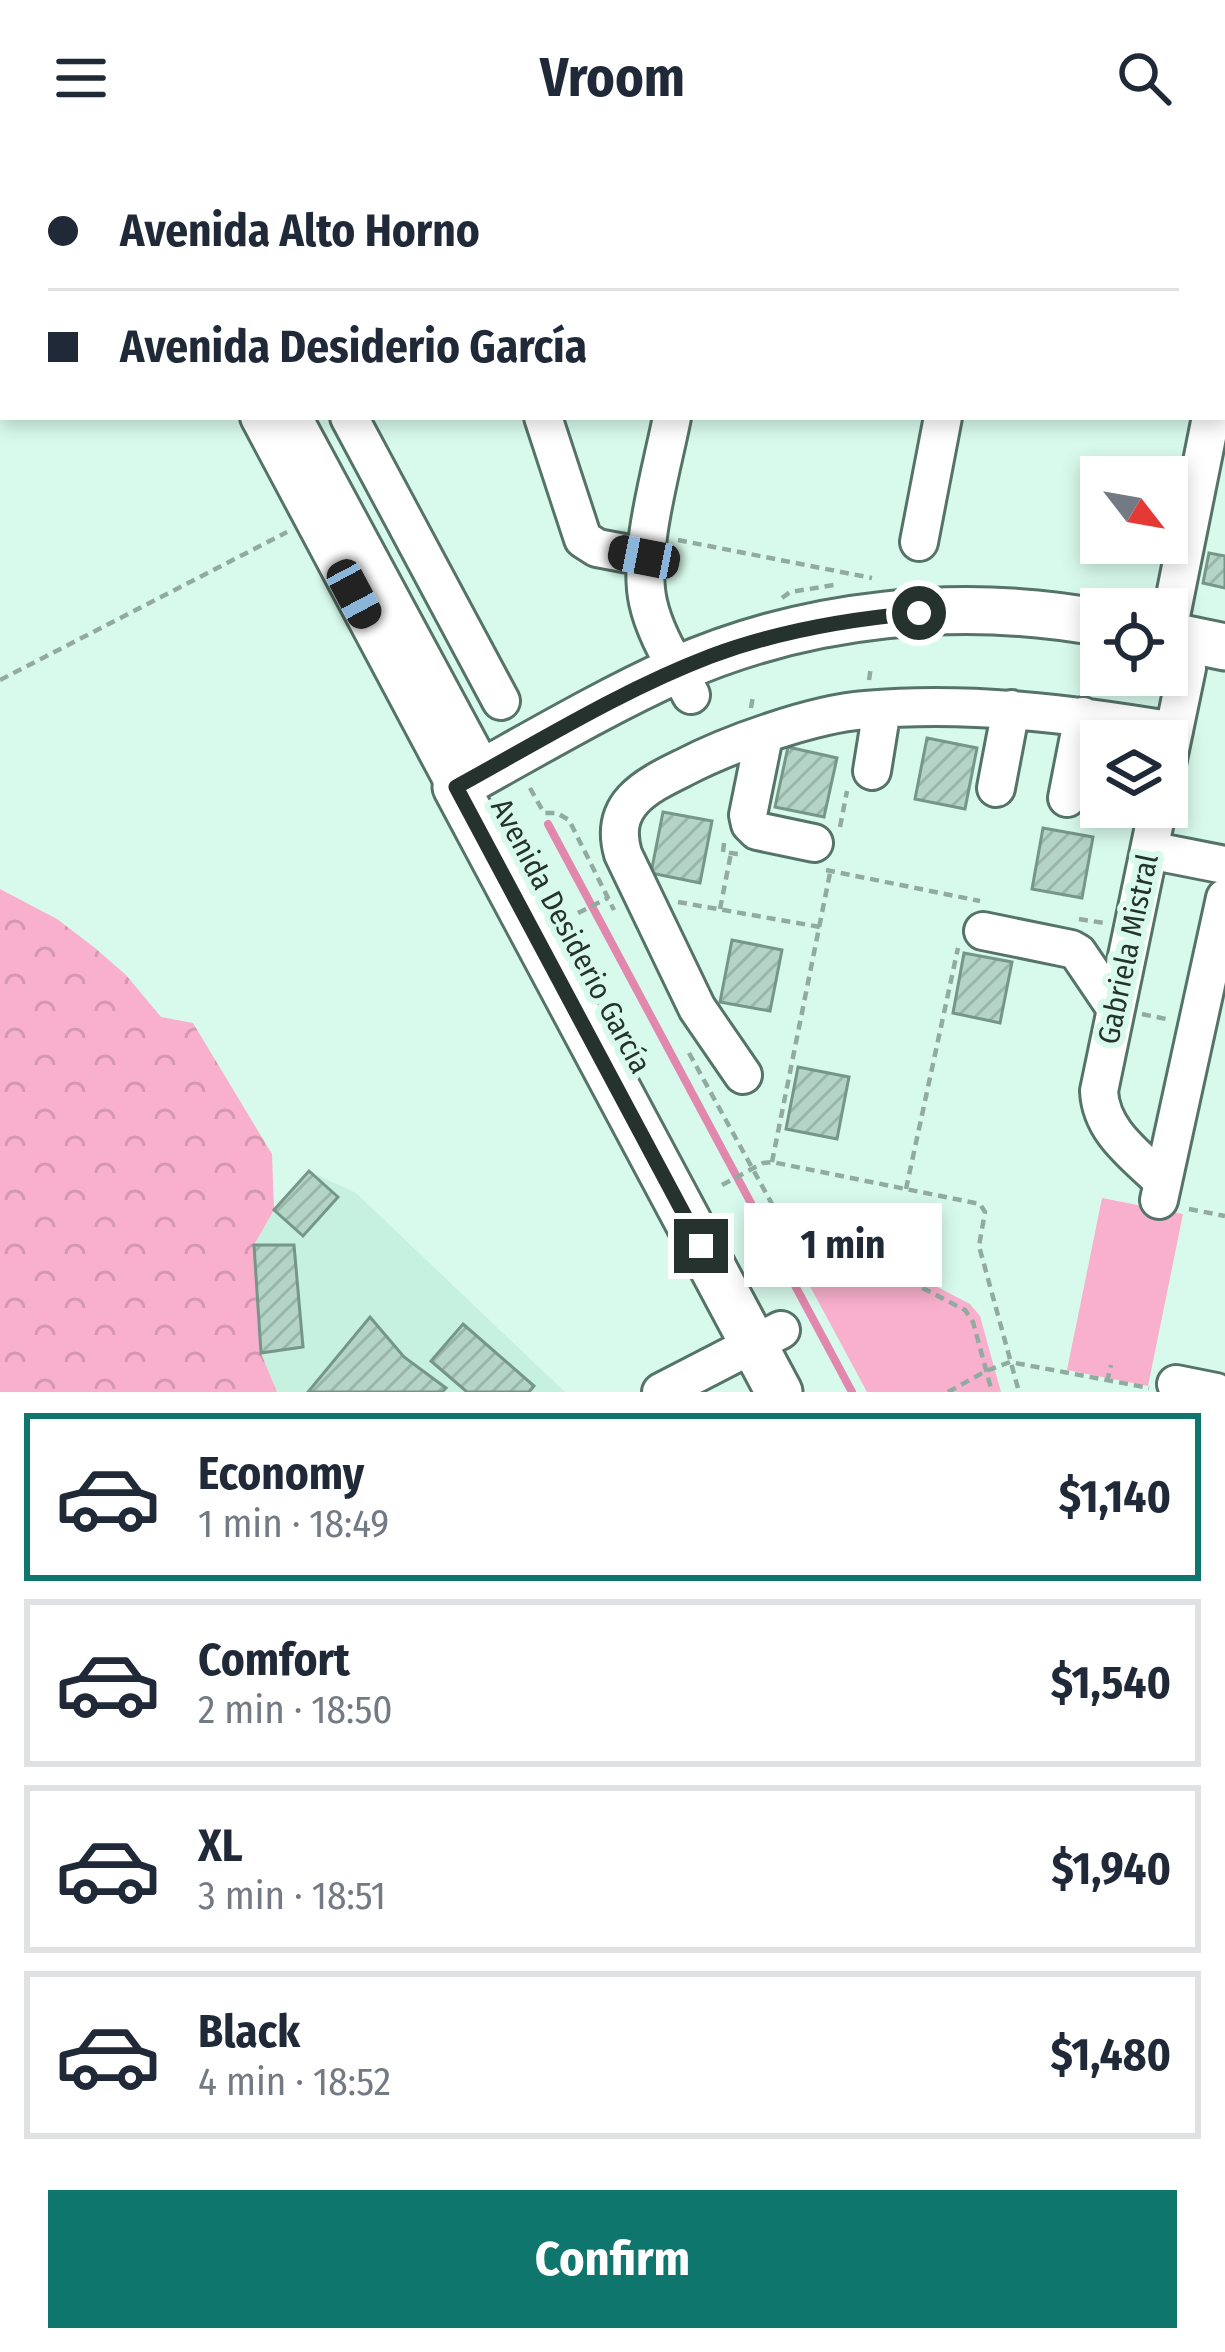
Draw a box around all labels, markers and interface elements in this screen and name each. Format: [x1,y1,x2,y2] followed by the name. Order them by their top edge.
[48,45,114,111] icon: menu
[1111,45,1177,111] icon: search
[540,46,685,110] text: Vroom
[120,204,480,258] text: Avenida Alto Horno
[120,320,587,374] text: Avenida Desiderio García
[1080,456,1188,564] north arrow
[1080,456,1188,828] map controls
[605,532,683,582] car
[321,554,387,634] car
[892,586,946,640] route start
[1080,588,1188,696] button: locate
[1080,720,1188,828] button: layers
[483,792,659,1080] street label: Avenida Desiderio García
[1090,851,1166,1047] street label: Gabriela Mistral
[743,1204,941,1288] callout: 1 min
[674,1219,728,1273] route end
[801,1222,885,1268] text: 1 min
[54,1443,162,1551] icon: car
[198,1447,364,1501] text: Economy
[1059,1470,1171,1524] text: $1,140
[198,1501,389,1547] text: 1 min · 18:49
[54,1629,162,1737] icon: car
[198,1633,350,1687] text: Comfort
[1051,1656,1171,1710] text: $1,540
[198,1687,393,1733] text: 2 min · 18:50
[54,1815,162,1923] icon: car
[198,1819,243,1873] text: XL
[1051,1842,1171,1896] text: $1,940
[198,1873,386,1919] text: 3 min · 18:51
[54,2001,162,2109] icon: car
[198,2005,300,2059] text: Black
[1051,2028,1171,2082] text: $1,480
[198,2059,391,2105] text: 4 min · 18:52
[48,2190,1177,2328] button: Confirm

